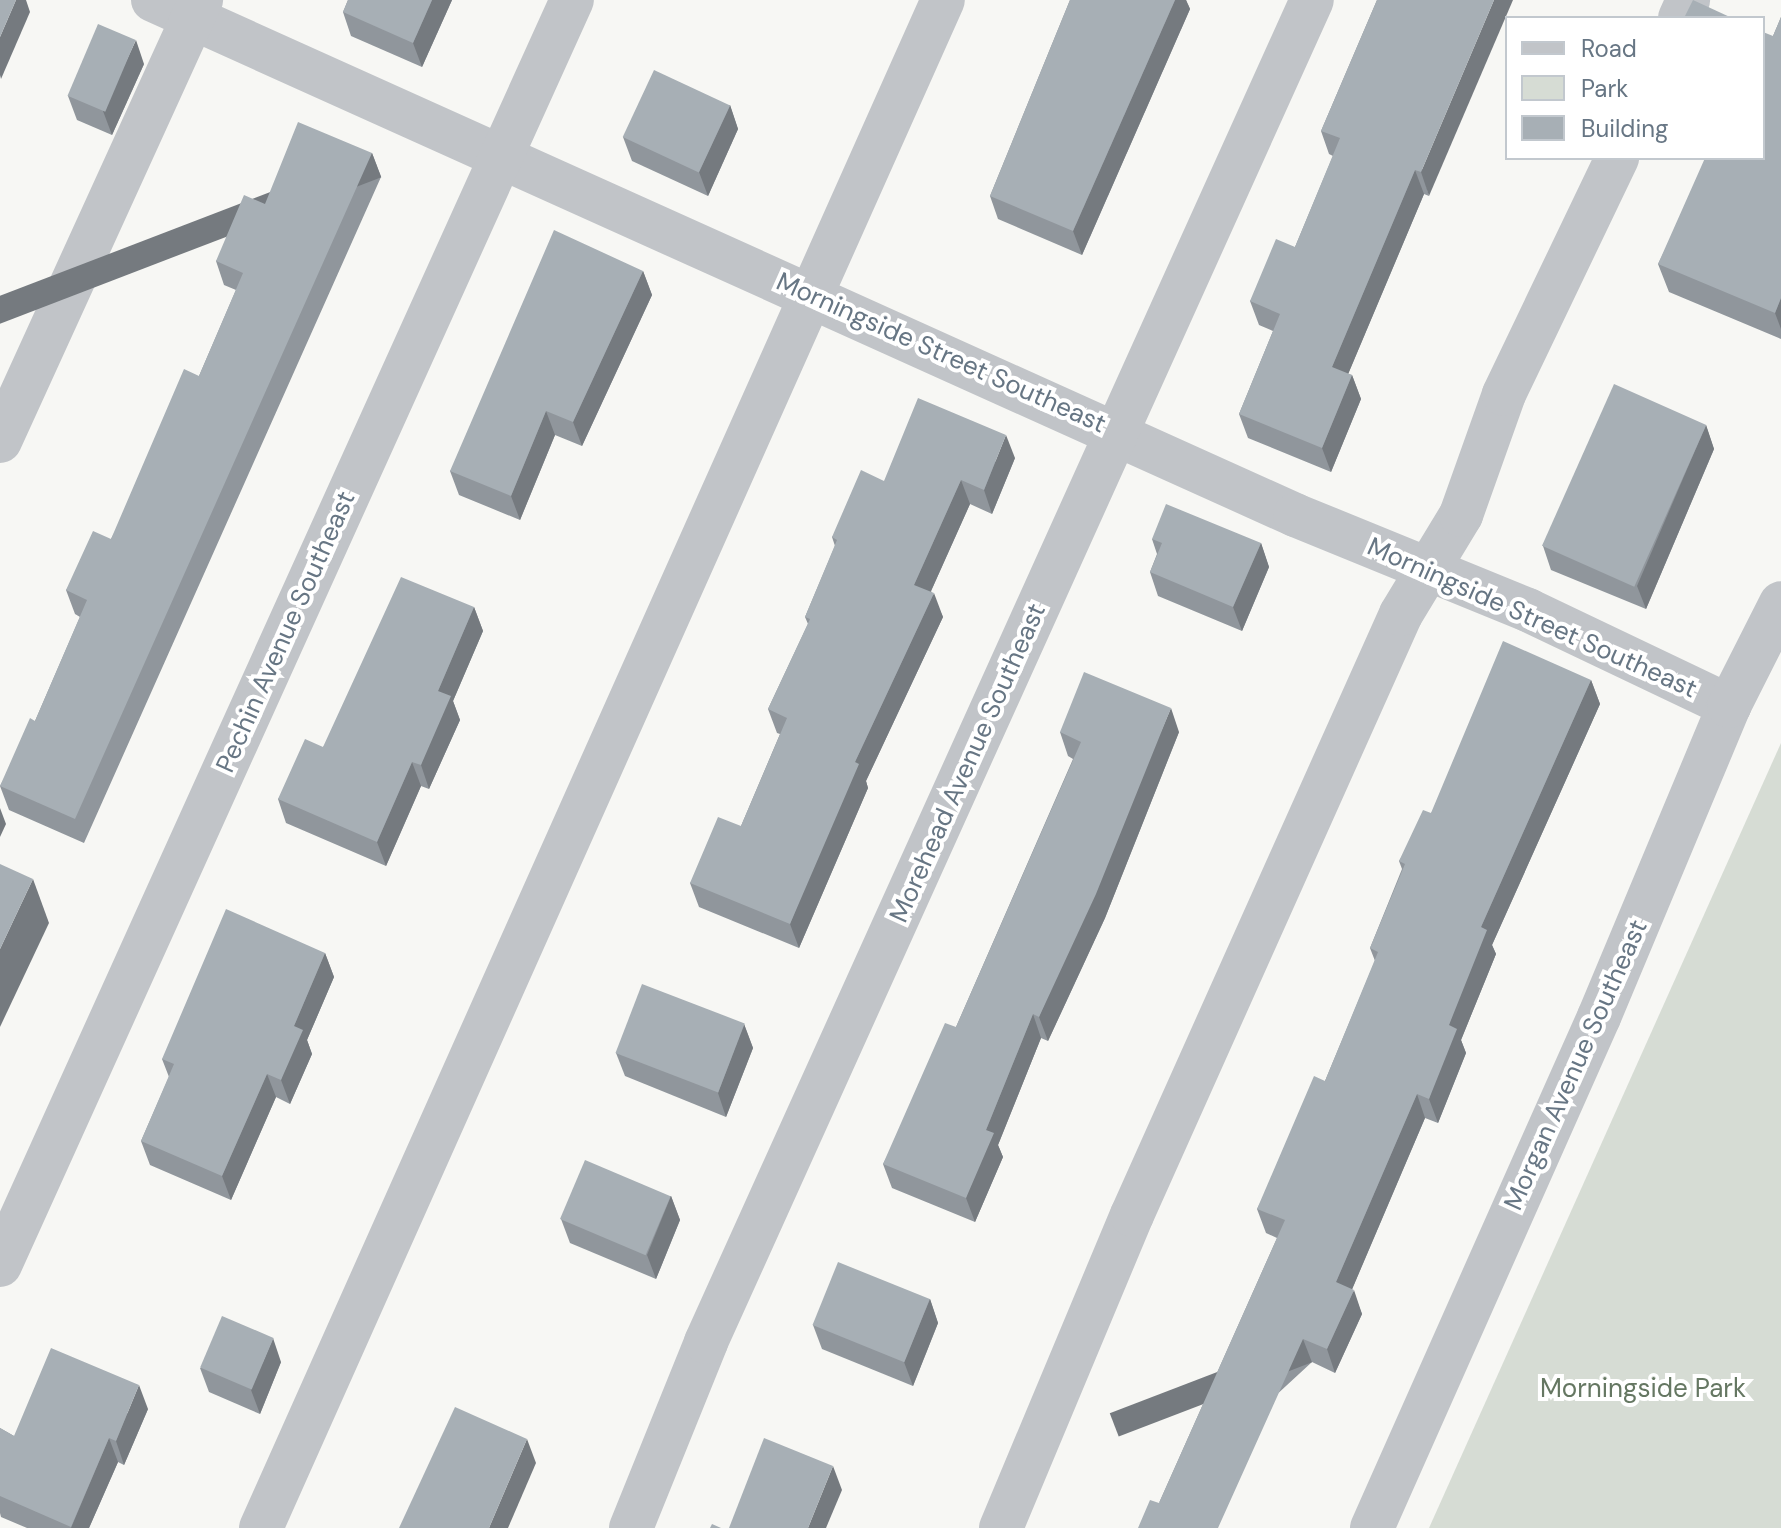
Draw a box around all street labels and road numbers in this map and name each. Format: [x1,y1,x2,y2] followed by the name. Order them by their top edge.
[771,266,1111,440] street label: Morningside Street Southeast
[210,487,362,777] street label: Pechin Avenue Southeast
[1362,531,1702,705] street label: Morningside Street Southeast
[883,599,1053,927] street label: Morehead Avenue Southeast
[1498,915,1654,1215] street label: Morgan Avenue Southeast

